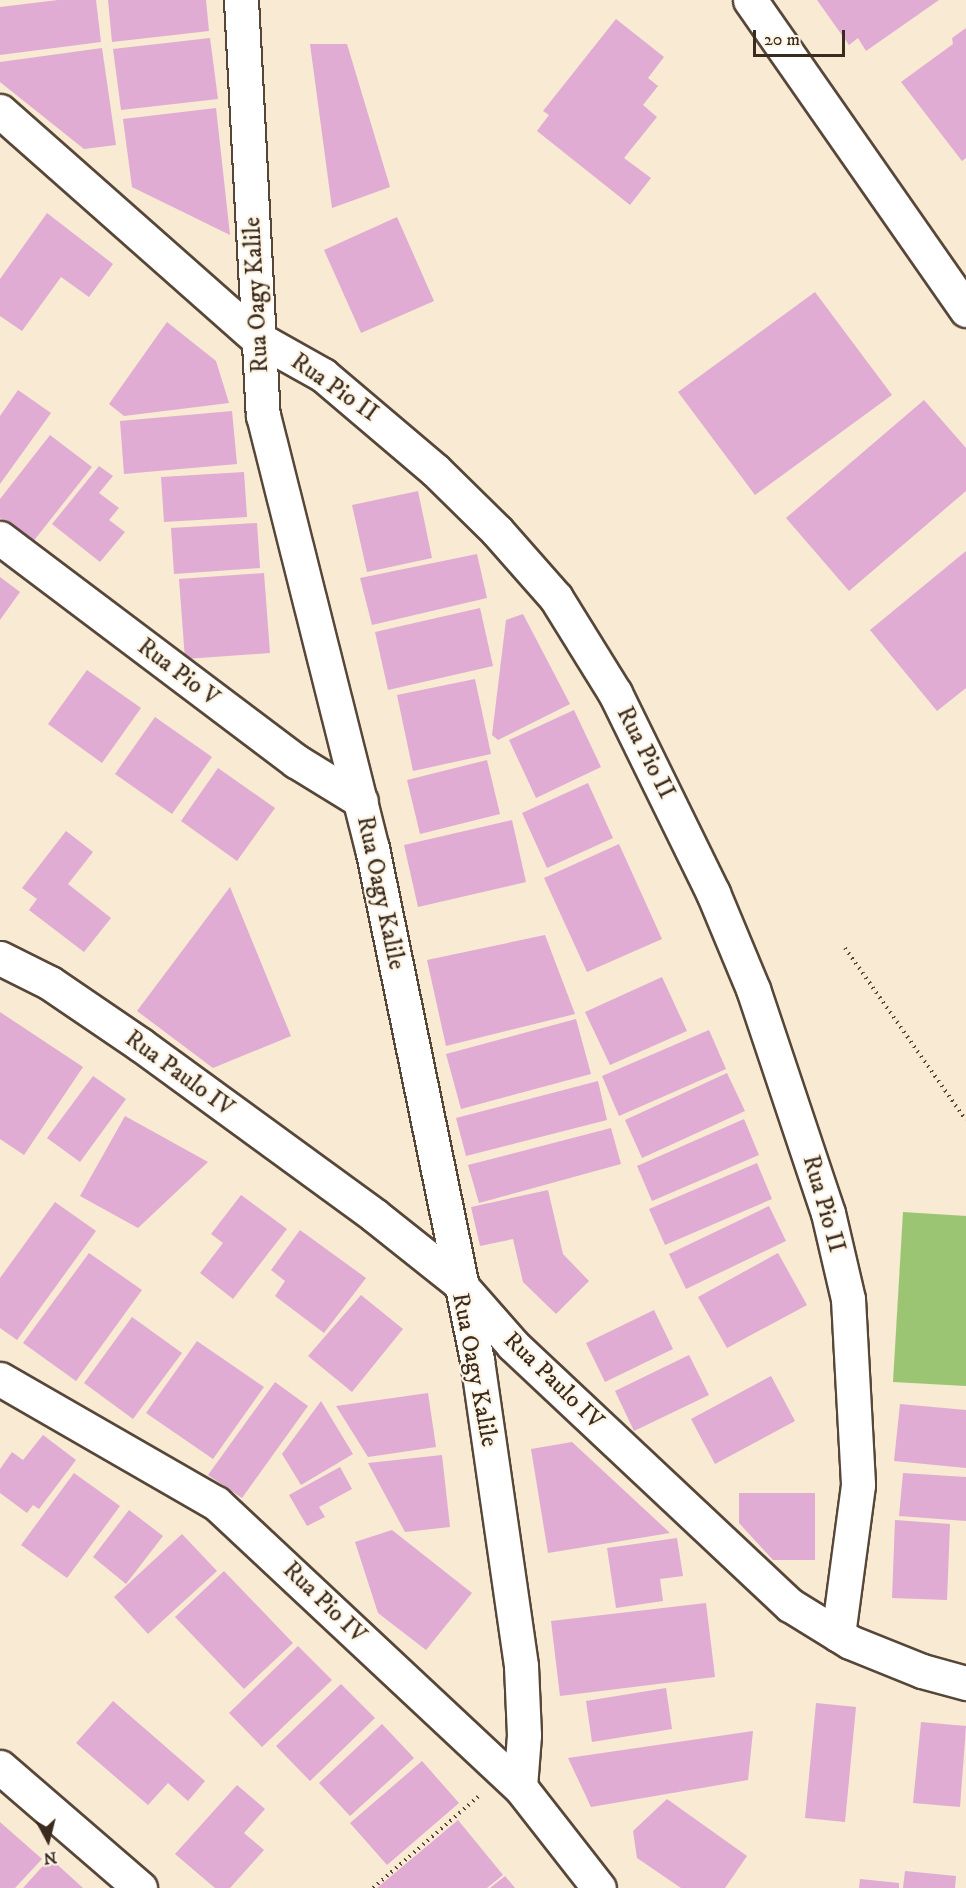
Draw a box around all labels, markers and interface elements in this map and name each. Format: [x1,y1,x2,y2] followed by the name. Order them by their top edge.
[756,18,848,56] scale bar
[764,29,800,51] text: 20 m
[239,216,275,374] street label: Rua Oagy Kalile
[285,348,383,428] street label: Rua Pio II
[131,633,225,713] street label: Rua Pio V
[610,702,680,804] street label: Rua Pio II
[350,814,410,972] street label: Rua Oagy Kalile
[119,1025,239,1123] street label: Rua Paulo IV
[795,1152,851,1256] street label: Rua Pio II
[445,1291,503,1449] street label: Rua Oagy Kalile
[497,1326,609,1436] street label: Rua Paulo IV
[276,1556,372,1650] street label: Rua Pio IV
[18,1810,78,1870] north arrow
[42,1847,58,1869] text: N

